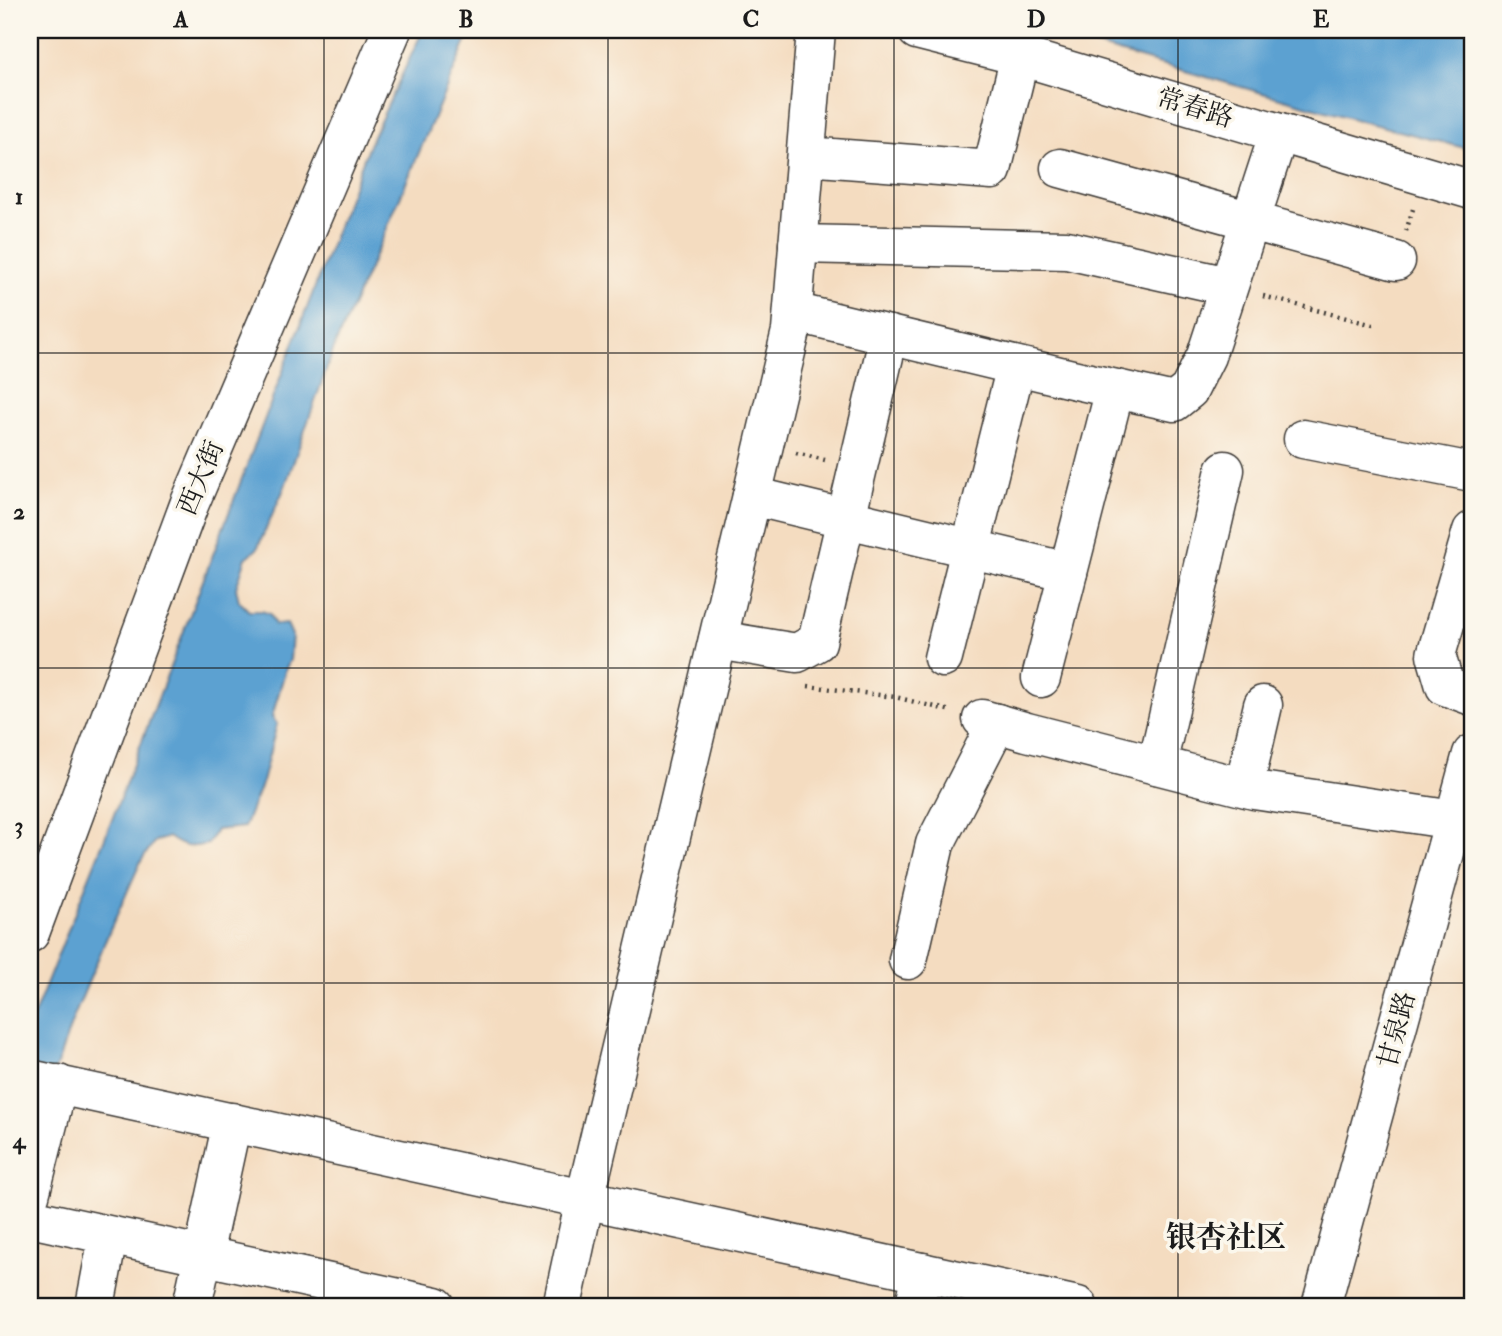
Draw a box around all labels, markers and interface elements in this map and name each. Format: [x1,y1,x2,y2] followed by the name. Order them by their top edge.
[173,5,189,34] text: A
[458,5,474,34] text: B
[743,5,759,34] text: C
[1027,5,1045,34] text: D
[1313,5,1330,34] text: E
[1153,81,1237,135] street label: 常春路
[15,182,23,211] text: 1
[171,436,231,520] street label: 西大街
[13,497,25,526] text: 2
[15,811,23,840] text: 3
[1371,988,1423,1072] street label: 甘泉路
[12,1126,27,1155] text: 4
[1166,1219,1286,1256] district label: 银杏社区

